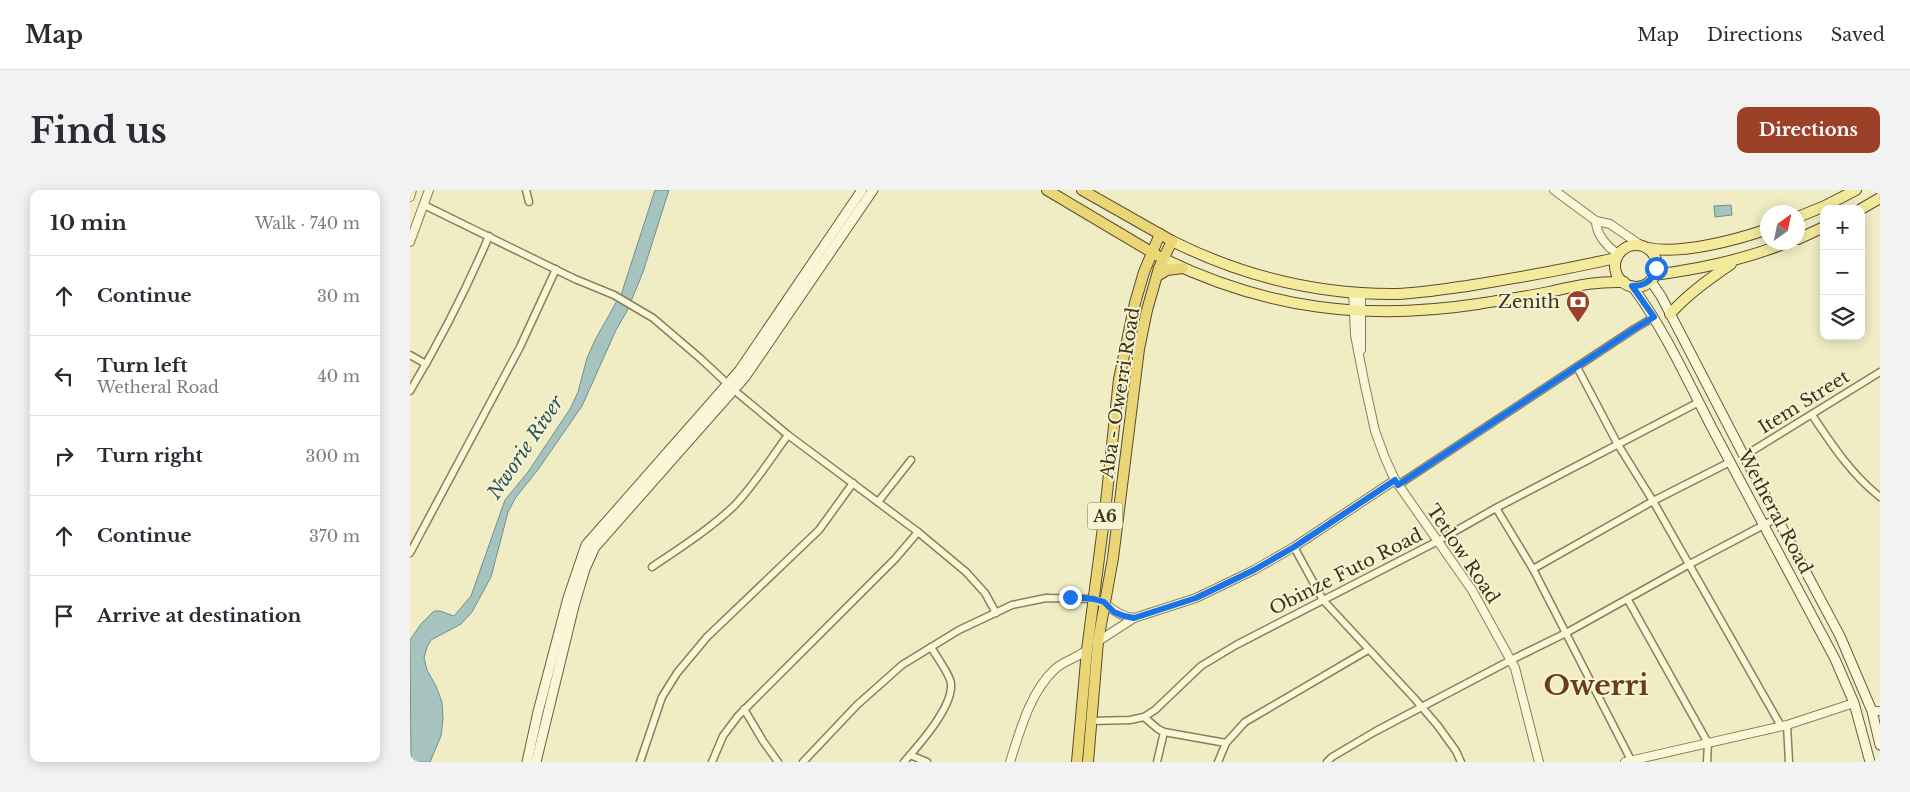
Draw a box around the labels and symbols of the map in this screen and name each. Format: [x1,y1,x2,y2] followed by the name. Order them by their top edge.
[1760,205,1805,250] north arrow
[1645,257,1668,280] route start
[1565,289,1591,323] bank icon: Zenith
[1498,291,1560,313] place label: Zenith
[1095,306,1144,481] street label: Aba - Owerri Road
[1755,365,1854,439] street label: Item Street
[482,390,569,504] water label: Nworie River
[1733,445,1817,578] street label: Wetheral Road
[1422,500,1504,608] street label: Tetlow Road
[1088,502,1122,530] road number: A6
[1266,524,1426,620] street label: Obinze Futo Road
[1059,586,1082,609] route end
[1543,668,1649,703] district label: Owerri

